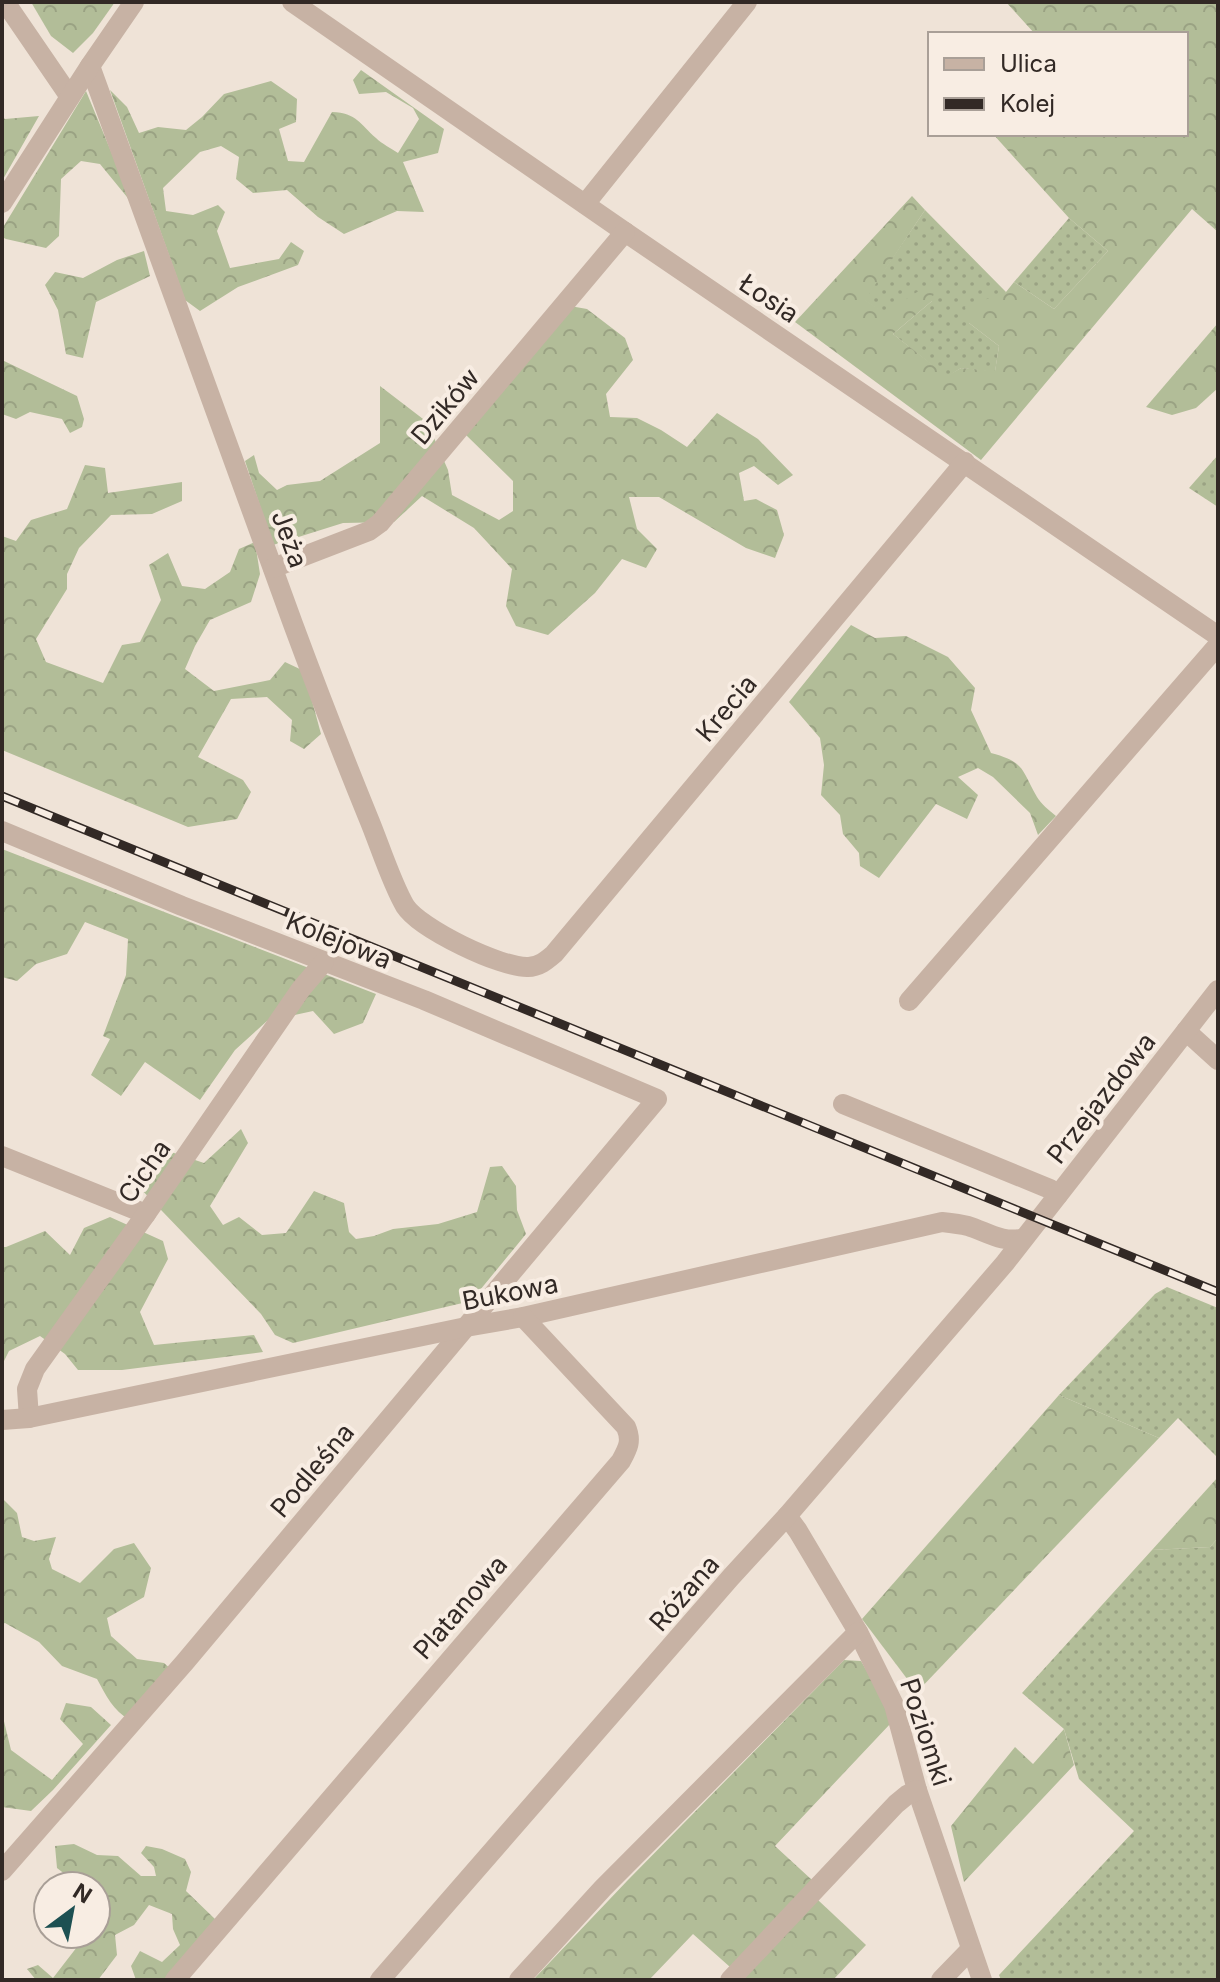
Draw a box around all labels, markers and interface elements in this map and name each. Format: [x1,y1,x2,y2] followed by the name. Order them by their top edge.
[928,32,1188,136] legend
[1000,49,1057,78] text: Ulica
[1000,89,1055,118] text: Kolej
[733,267,805,329] street label: Łosia
[404,362,486,450] street label: Dzików
[265,506,315,572] street label: Jeża
[689,668,763,748] street label: Krecia
[282,905,396,975] street label: Kolejowa
[1040,1026,1162,1170] street label: Przejazdowa
[111,1133,177,1209] street label: Cicha
[459,1268,561,1316] street label: Bukowa
[264,1417,360,1523] street label: Podleśna
[407,1549,513,1665] street label: Platanowa
[643,1549,725,1637] street label: Różana
[894,1674,958,1790] street label: Poziomki
[32,1870,112,1950] north arrow
[69,1878,97,1909] text: N

